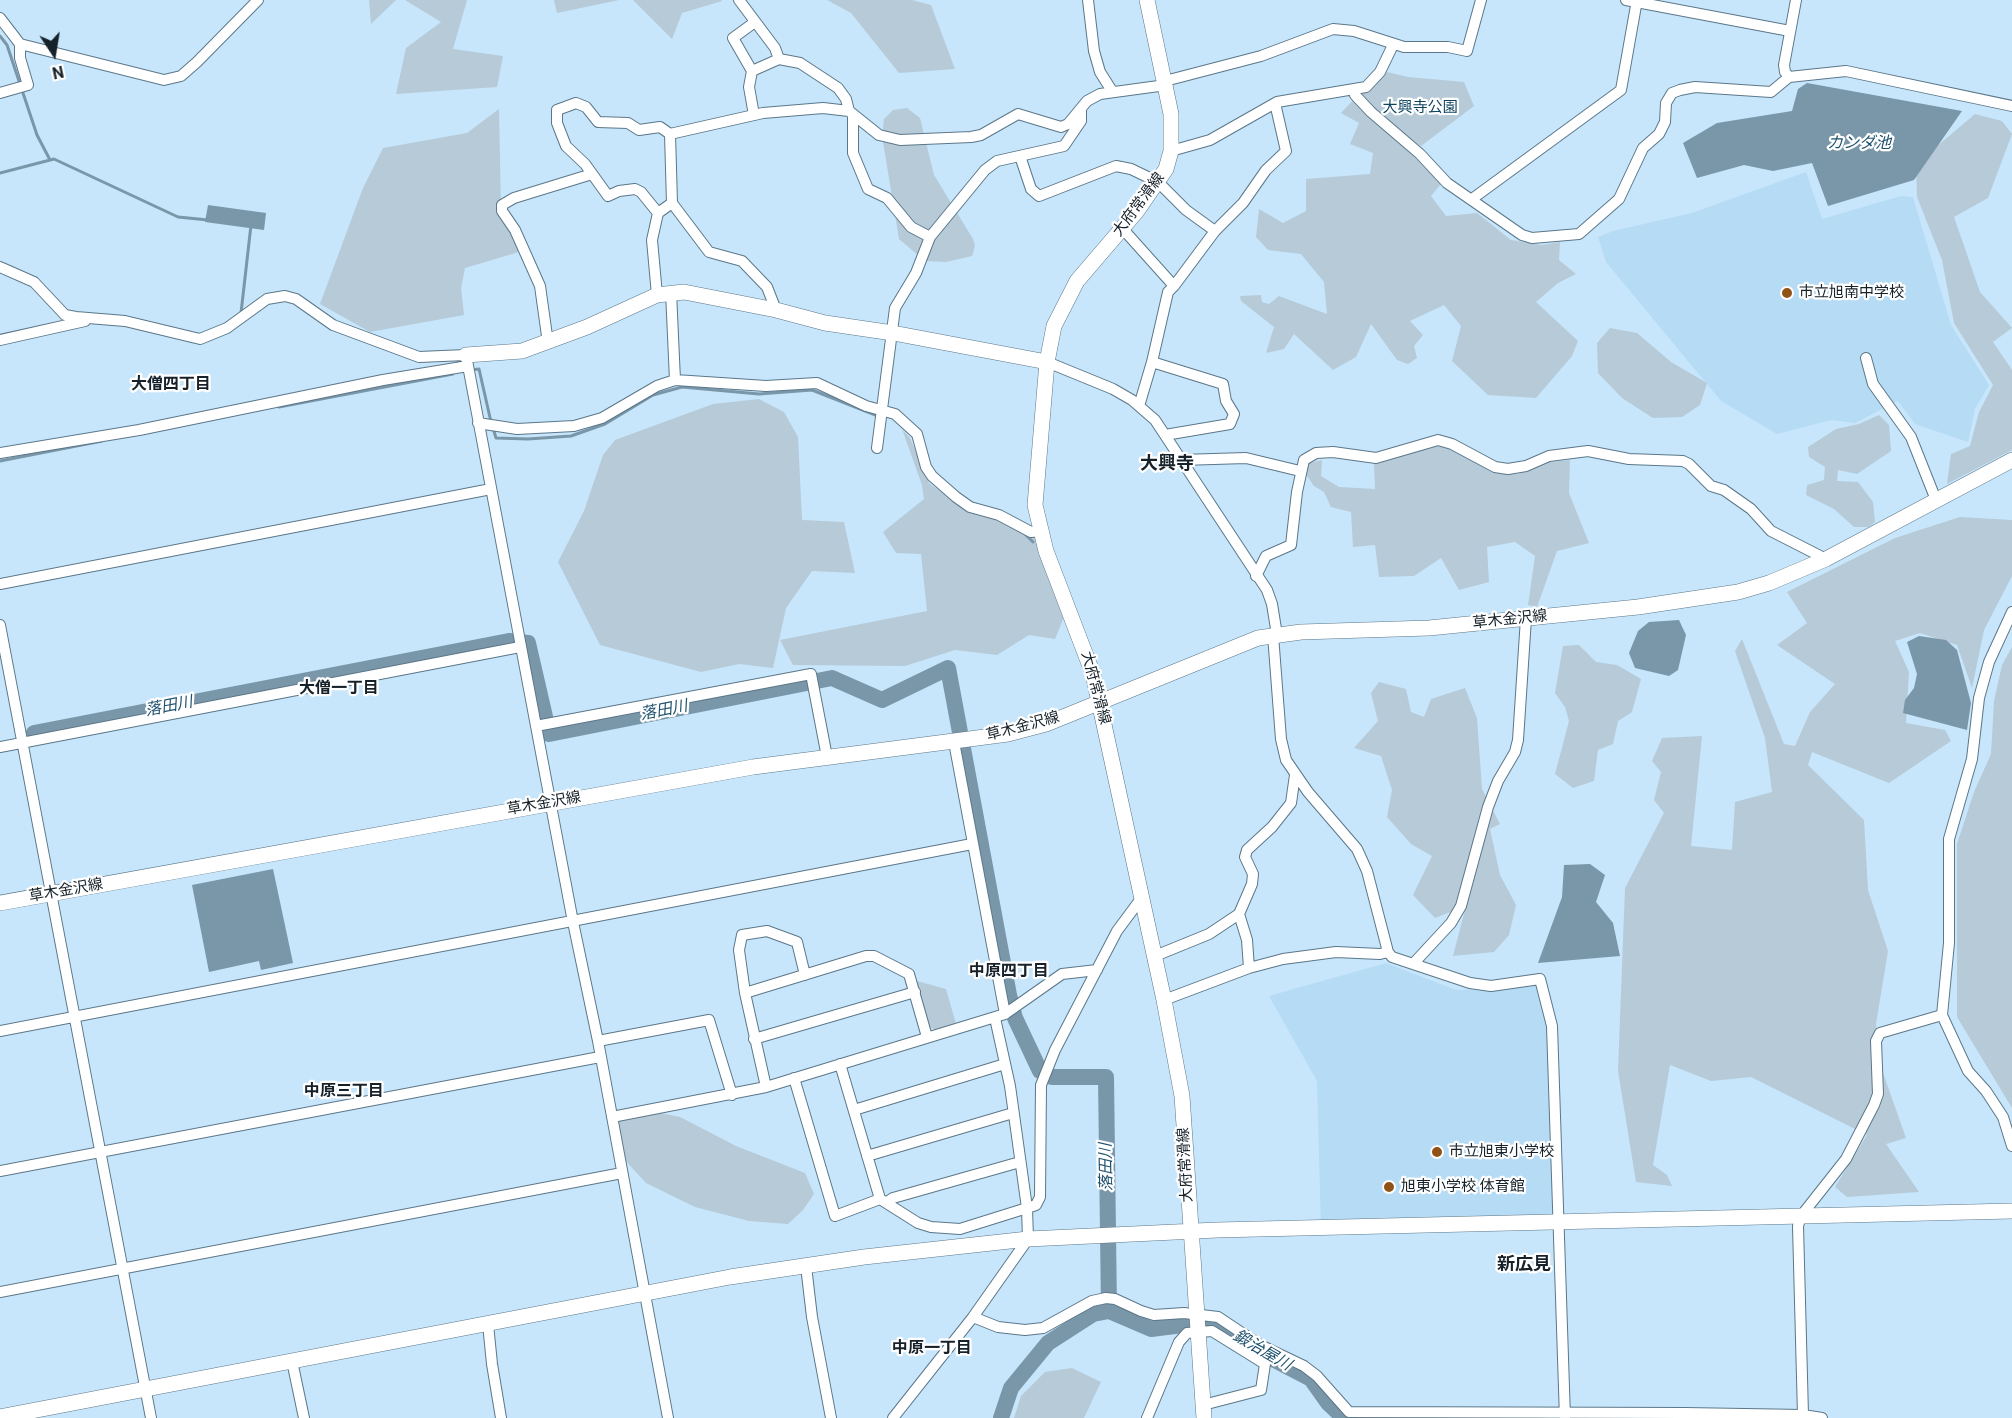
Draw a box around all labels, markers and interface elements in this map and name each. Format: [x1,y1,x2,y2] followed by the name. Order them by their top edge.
[24,24,84,84] north arrow
[50,62,65,83] text: N
[1383,99,1457,117] park label: 大興寺公園
[1827,134,1891,154] water label: カンダ池
[1109,170,1169,240] street label: 大府常滑線
[1799,284,1904,302] place label: 市立旭南中学校
[1780,286,1794,300] marker: 市立旭南中学校
[131,375,211,395] district label: 大僧四丁目
[1140,453,1194,475] district label: 大興寺
[1472,607,1548,633] street label: 草木金沢線
[1077,649,1113,727] street label: 大府常滑線
[299,679,379,699] district label: 大僧一丁目
[144,693,194,721] water label: 落田川
[639,697,689,725] water label: 落田川
[984,709,1062,745] street label: 草木金沢線
[506,789,582,819] street label: 草木金沢線
[28,876,104,906] street label: 草木金沢線
[969,962,1049,982] district label: 中原四丁目
[304,1082,384,1102] district label: 中原三丁目
[1175,1127,1197,1203] street label: 大府常滑線
[1097,1143,1117,1191] water label: 落田川
[1449,1143,1554,1161] place label: 市立旭東小学校
[1430,1145,1444,1159] marker: 市立旭東小学校
[1401,1178,1525,1196] place label: 旭東小学校 体育館
[1382,1180,1396,1194] marker: 旭東小学校 体育館
[1497,1254,1551,1276] district label: 新広見
[1229,1327,1295,1375] water label: 鍛治屋川
[892,1339,972,1359] district label: 中原一丁目

